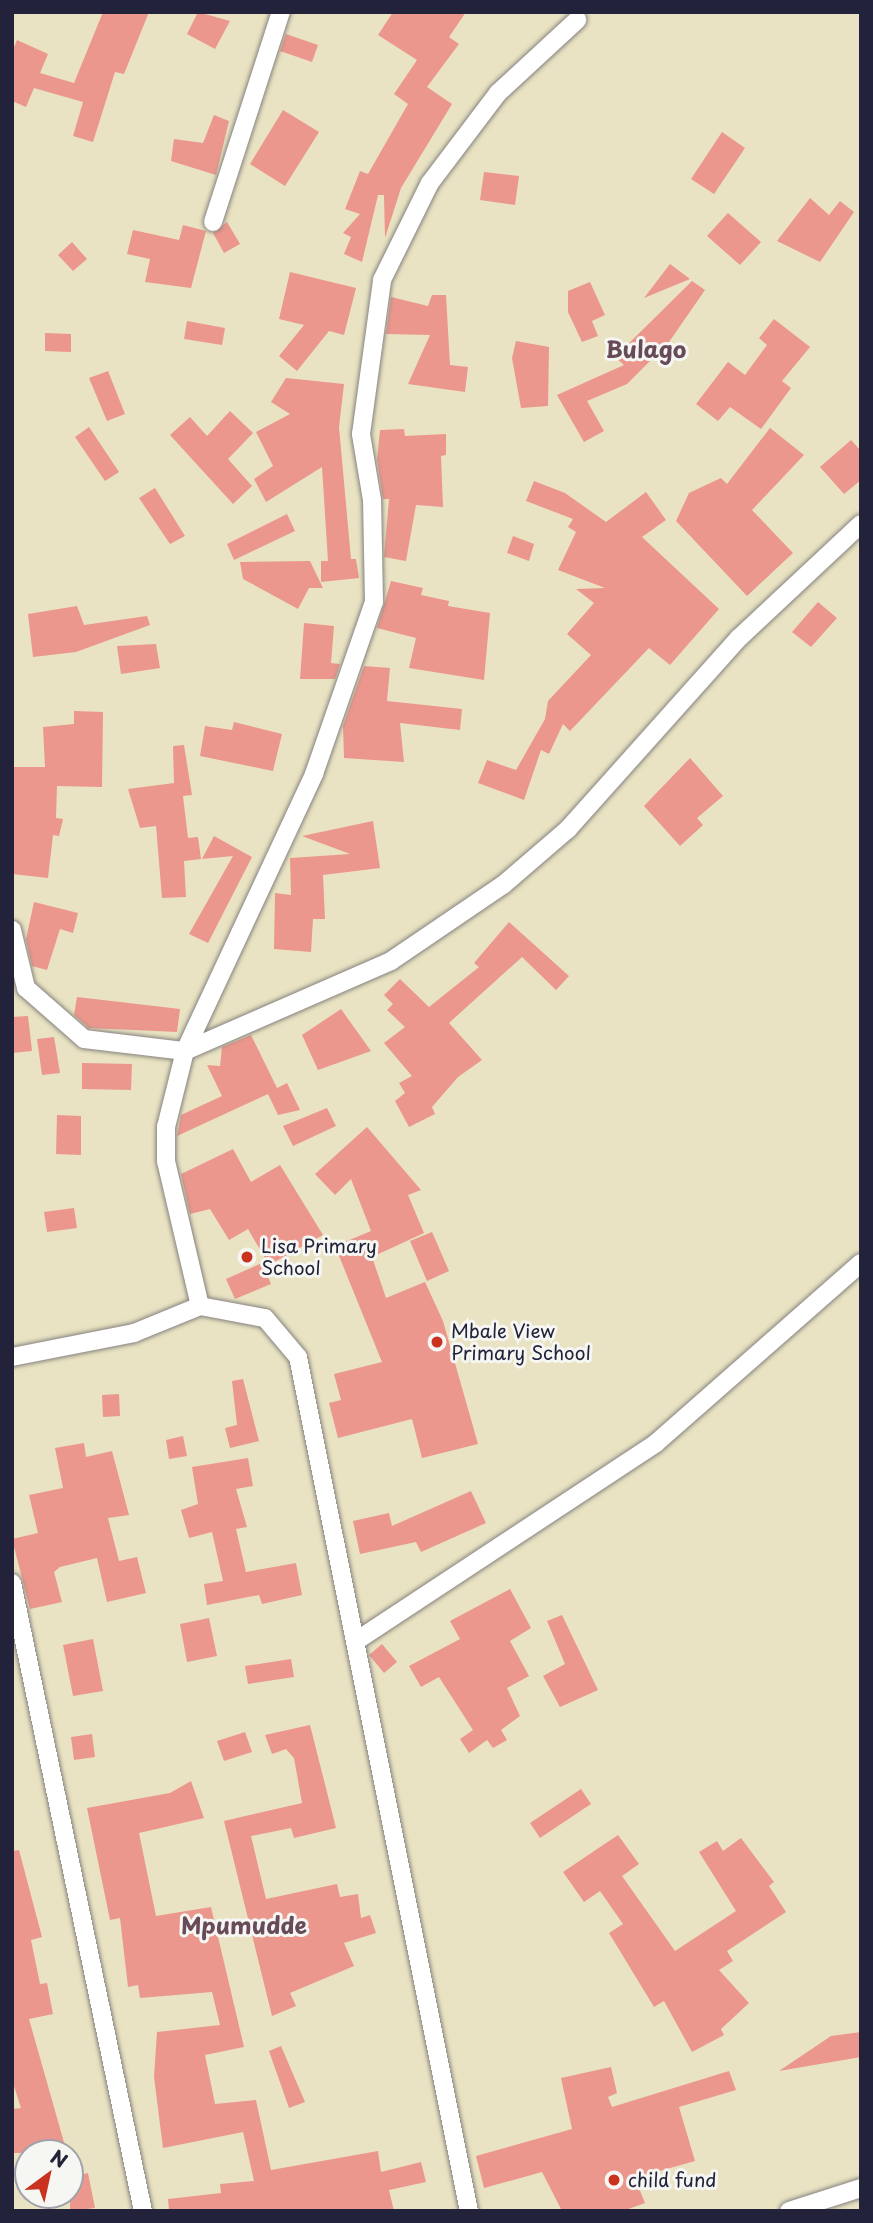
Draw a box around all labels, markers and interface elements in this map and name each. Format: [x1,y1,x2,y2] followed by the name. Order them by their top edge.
[606,335,686,363] district label: Bulago
[261,1235,378,1279] place label: Lisa Primary School
[239,1249,255,1265] marker: Lisa Primary School
[451,1320,591,1364] place label: Mbale View Primary School
[429,1334,445,1350] marker: Mbale View Primary School
[181,1911,307,1939] district label: Mpumudde
[14,2139,84,2209] north arrow
[45,2142,73,2174] text: N
[628,2169,718,2191] place label: child fund
[606,2172,622,2188] marker: child fund

